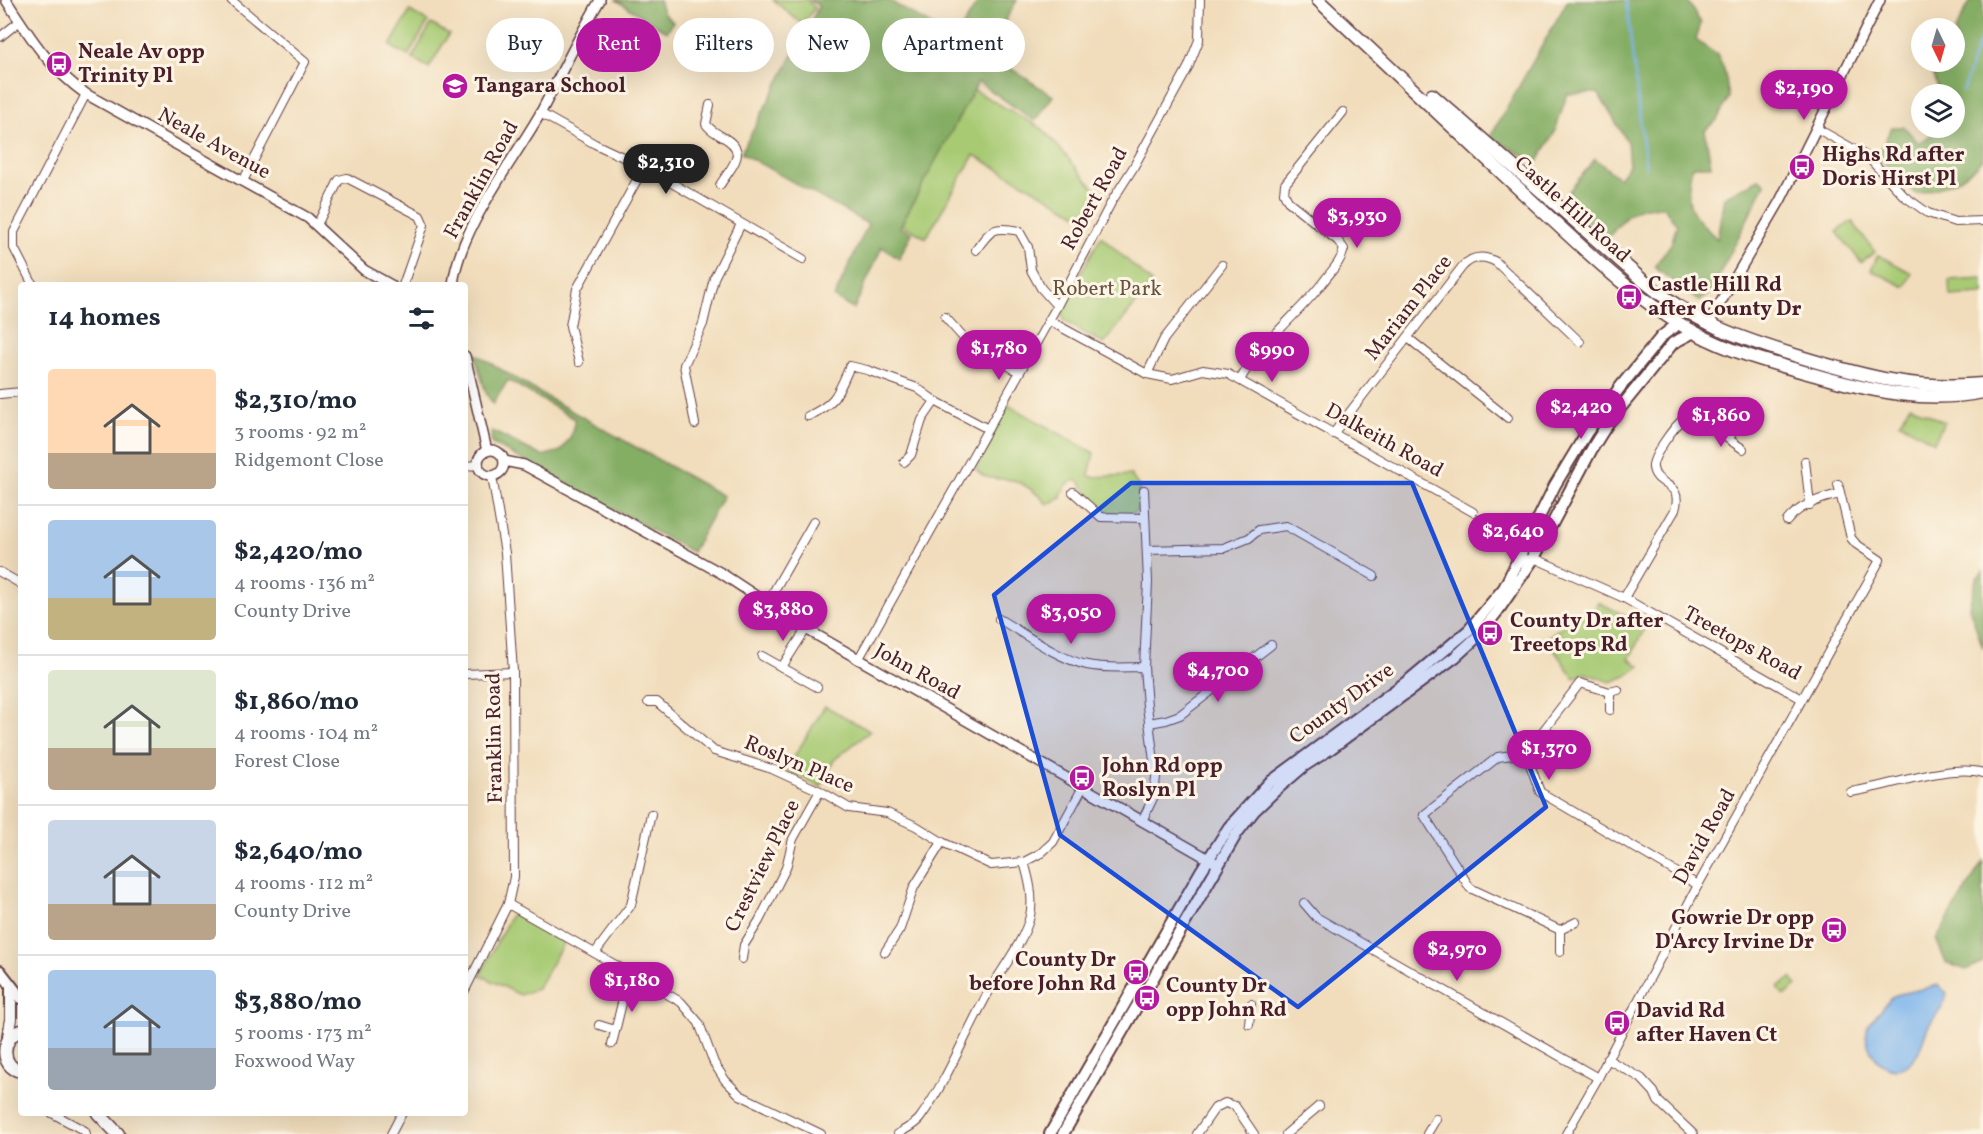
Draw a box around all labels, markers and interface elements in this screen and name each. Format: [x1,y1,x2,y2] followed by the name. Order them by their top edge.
[486,18,564,72] chip: Buy
[576,18,661,72] chip: Rent
[673,18,774,72] chip: Filters
[786,18,870,72] chip: New
[882,18,1025,72] chip: Apartment
[1911,18,1965,72] north arrow
[1911,18,1965,138] map controls
[78,38,205,91] place label: Neale Av opp Trinity Pl
[44,49,74,79] bus stop icon: Neale Av opp Trinity Pl
[1755,70,1853,121] pin: $2,190
[440,71,470,101] school or university icon: Tangara School
[474,72,626,101] place label: Tangara School
[1775,75,1833,103] text: $2,190
[1911,84,1965,138] button: layers
[152,101,276,187] street label: Neale Avenue
[438,116,526,244] street label: Franklin Road
[1822,141,1964,194] place label: Highs Rd after Doris Hirst Pl
[1055,142,1135,256] street label: Robert Road
[617,144,715,195] pin: $2,310
[637,149,695,177] text: $2,310
[1508,150,1636,270] street label: Castle Hill Road
[1787,152,1817,182] bus stop icon: Highs Rd after Doris Hirst Pl
[1308,198,1406,249] pin: $3,930
[1327,203,1387,231] text: $3,930
[1359,249,1459,367] street label: Mariam Place
[1648,271,1801,324] place label: Castle Hill Rd after County Dr
[1052,275,1162,304] park label: Robert Park
[1614,282,1644,312] bus stop icon: Castle Hill Rd after County Dr
[48,300,161,336] text: 14 homes
[405,302,438,335] icon: filters
[950,330,1048,381] pin: $1,780
[1236,332,1308,383] pin: $990
[971,335,1027,363] text: $1,780
[1249,337,1295,365] text: $990
[234,383,357,419] text: $2,310/mo
[1532,389,1630,440] pin: $2,420
[96,393,168,465] icon: home
[1550,394,1612,422] text: $2,420
[1320,397,1448,485] street label: Dalkeith Road
[1672,397,1770,448] pin: $1,860
[1691,402,1751,430] text: $1,860
[234,419,366,447] text: 3 rooms · 92 m²
[234,447,384,475] text: Ridgemont Close
[1464,513,1562,564] pin: $2,640
[1482,518,1544,546] text: $2,640
[234,534,363,570] text: $2,420/mo
[96,544,168,616] icon: home
[234,570,375,598] text: 4 rooms · 136 m²
[734,591,832,642] pin: $3,880
[1022,594,1120,645] pin: $3,050
[752,596,814,624] text: $3,880
[234,598,351,626] text: County Drive
[1040,599,1102,627] text: $3,050
[1678,600,1806,688] street label: Treetops Road
[1510,607,1663,660] place label: County Dr after Treetops Rd
[1475,618,1505,648] bus stop icon: County Dr after Treetops Rd
[869,636,965,708] street label: John Road
[1169,652,1267,703] pin: $4,700
[1284,656,1400,752] street label: County Drive
[1187,657,1249,685] text: $4,700
[479,672,511,804] street label: Franklin Road
[234,684,359,720] text: $1,860/mo
[96,694,168,766] icon: home
[234,720,378,748] text: 4 rooms · 104 m²
[740,729,858,801] street label: Roslyn Place
[1500,730,1598,781] pin: $1,370
[1521,735,1577,763] text: $1,370
[234,748,340,776] text: Forest Close
[1101,752,1223,805] place label: John Rd opp Roslyn Pl
[1067,763,1097,793] bus stop icon: John Rd opp Roslyn Pl
[1667,784,1743,890] street label: David Road
[718,795,808,937] street label: Crestview Place
[234,834,363,870] text: $2,640/mo
[96,844,168,916] icon: home
[234,870,373,898] text: 4 rooms · 112 m²
[234,898,351,926] text: County Drive
[1655,904,1814,957] place label: Gowrie Dr opp D'Arcy Irvine Dr
[1819,915,1849,945] bus stop icon: Gowrie Dr opp D'Arcy Irvine Dr
[1408,931,1506,982] pin: $2,970
[1427,936,1487,964] text: $2,970
[969,946,1116,999] place label: County Dr before John Rd
[1121,957,1151,987] bus stop icon: County Dr before John Rd
[583,962,681,1013] pin: $1,180
[604,967,660,995] text: $1,180
[1166,972,1287,1025] place label: County Dr opp John Rd
[1132,983,1162,1013] bus stop icon: County Dr opp John Rd
[234,984,362,1020] text: $3,880/mo
[96,994,168,1066] icon: home
[1636,997,1777,1050] place label: David Rd after Haven Ct
[1602,1008,1632,1038] bus stop icon: David Rd after Haven Ct
[234,1020,372,1048] text: 5 rooms · 173 m²
[234,1048,355,1076] text: Foxwood Way

